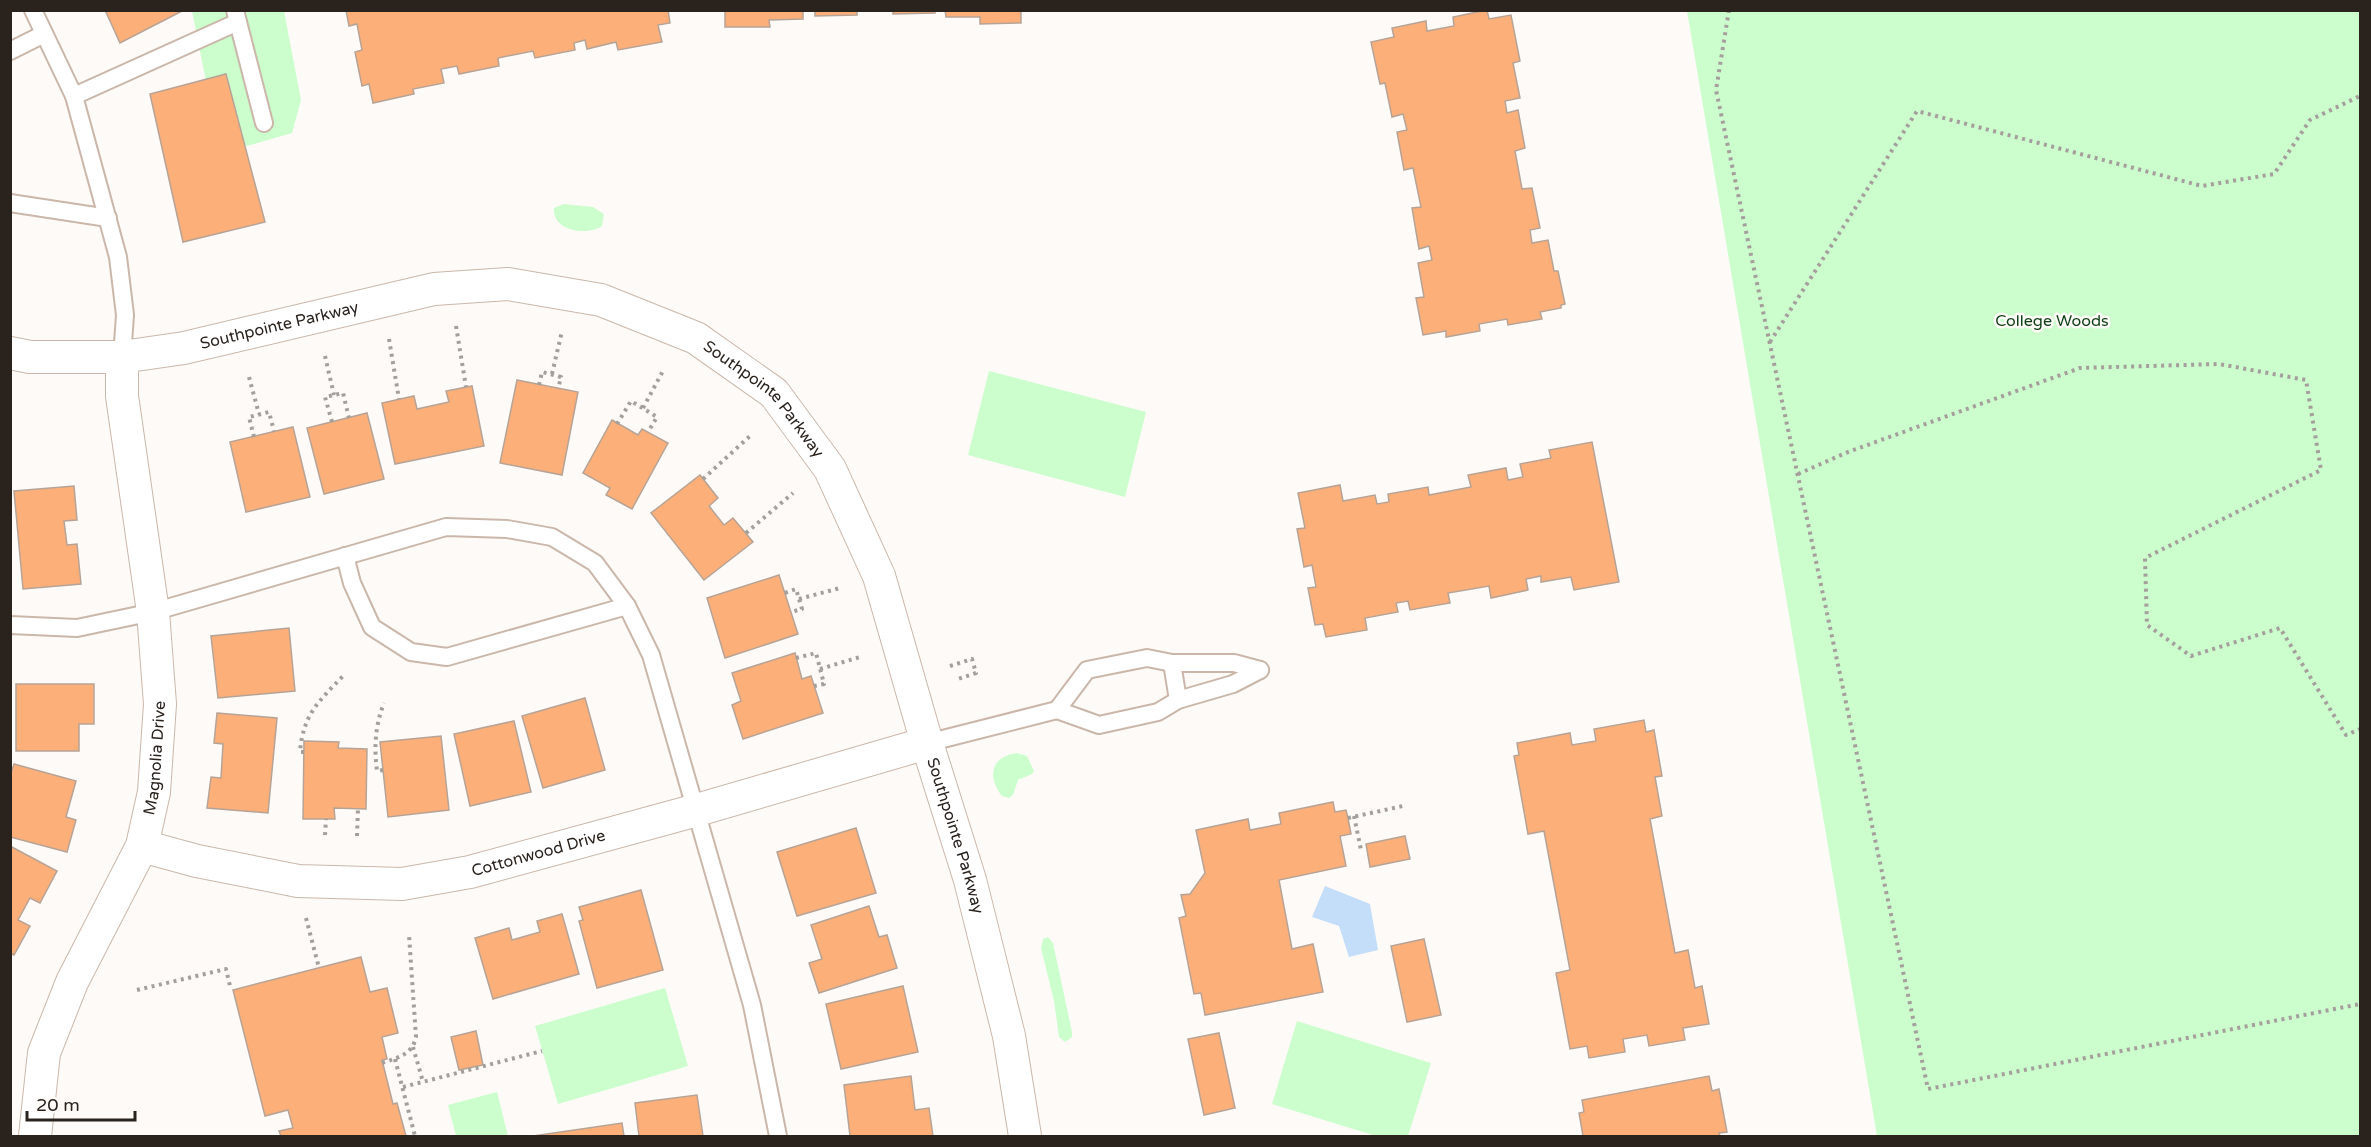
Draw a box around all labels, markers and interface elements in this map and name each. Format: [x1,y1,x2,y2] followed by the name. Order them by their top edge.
[198,297,361,354] street label: Southpointe Parkway
[1995,311,2109,331] park label: College Woods
[699,336,828,462] street label: Southpointe Parkway
[139,700,170,817] street label: Magnolia Drive
[922,755,988,916] street label: Southpointe Parkway
[469,826,608,881] street label: Cottonwood Drive
[27,1084,135,1122] scale bar
[36,1094,80,1116] text: 20 m

